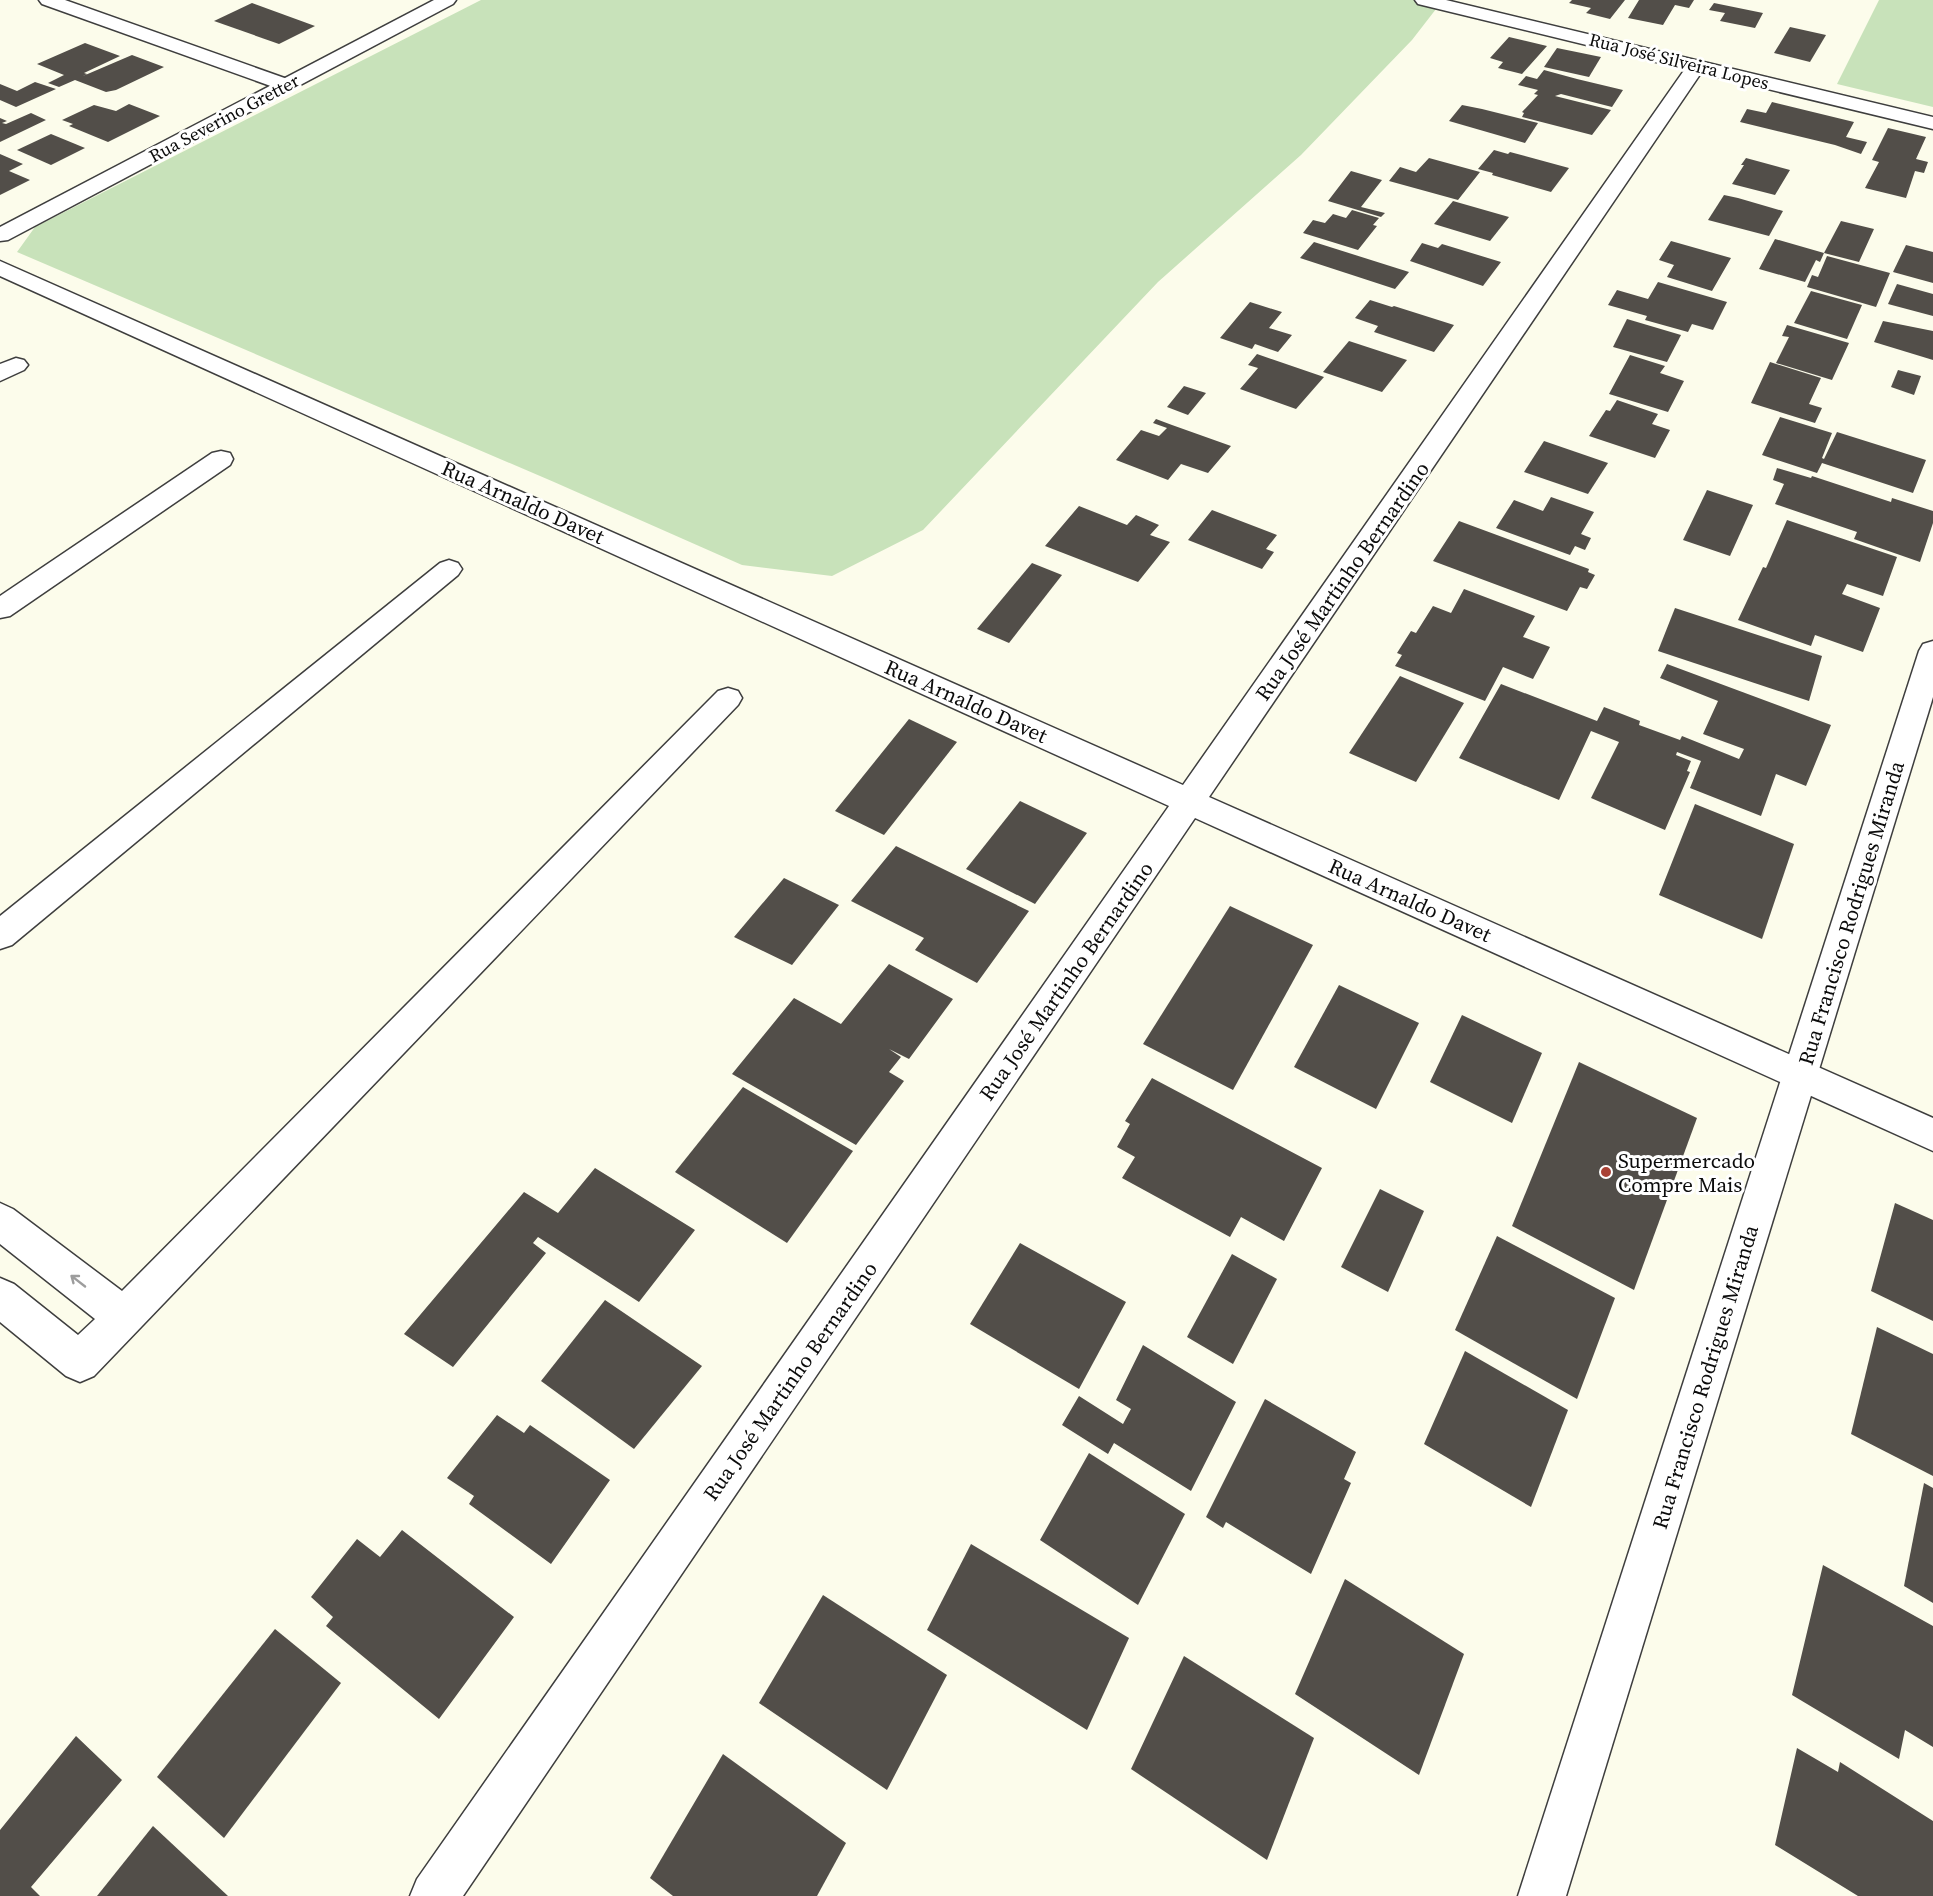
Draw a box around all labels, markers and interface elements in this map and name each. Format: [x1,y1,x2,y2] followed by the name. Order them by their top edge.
[1586,27,1772,95] street label: Rua José Silveira Lopes
[144,68,304,168] street label: Rua Severino Gretter
[437,453,609,551] street label: Rua Arnaldo Davet
[1248,456,1436,706] street label: Rua José Martinho Bernardino
[880,652,1052,750] street label: Rua Arnaldo Davet
[1791,757,1911,1069] street label: Rua Francisco Rodrigues Miranda
[1324,851,1496,949] street label: Rua Arnaldo Davet
[972,856,1160,1106] street label: Rua José Martinho Bernardino
[1618,1146,1755,1199] place label: Supermercado Compre Mais
[1599,1165,1613,1179] marker: Supermercado Compre Mais
[1645,1221,1765,1533] street label: Rua Francisco Rodrigues Miranda
[696,1256,884,1506] street label: Rua José Martinho Bernardino
[70,1275,86,1288] one-way arrow

